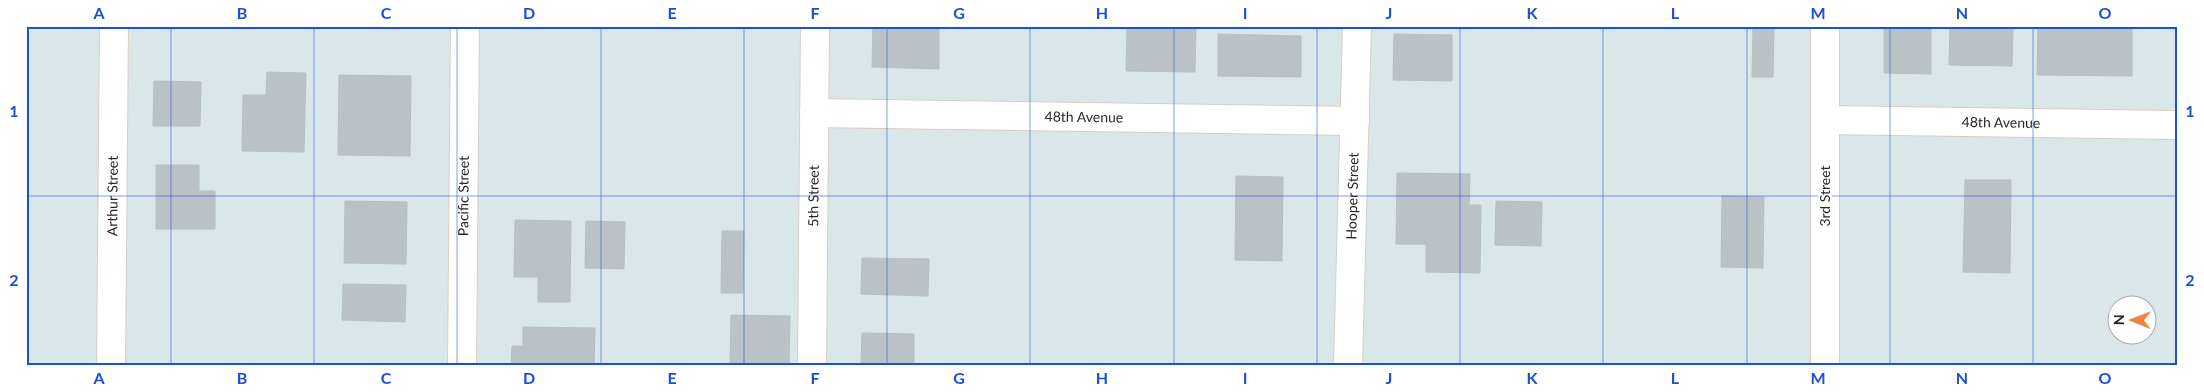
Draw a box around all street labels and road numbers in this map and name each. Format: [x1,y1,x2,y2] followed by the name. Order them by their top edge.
[1045,107,1123,126] street label: 48th Avenue
[1962,113,2040,131] street label: 48th Avenue
[1342,152,1362,240] street label: Hooper Street
[103,156,121,236] street label: Arthur Street
[454,156,472,236] street label: Pacific Street
[804,165,822,227] street label: 5th Street
[1816,165,1833,227] street label: 3rd Street

